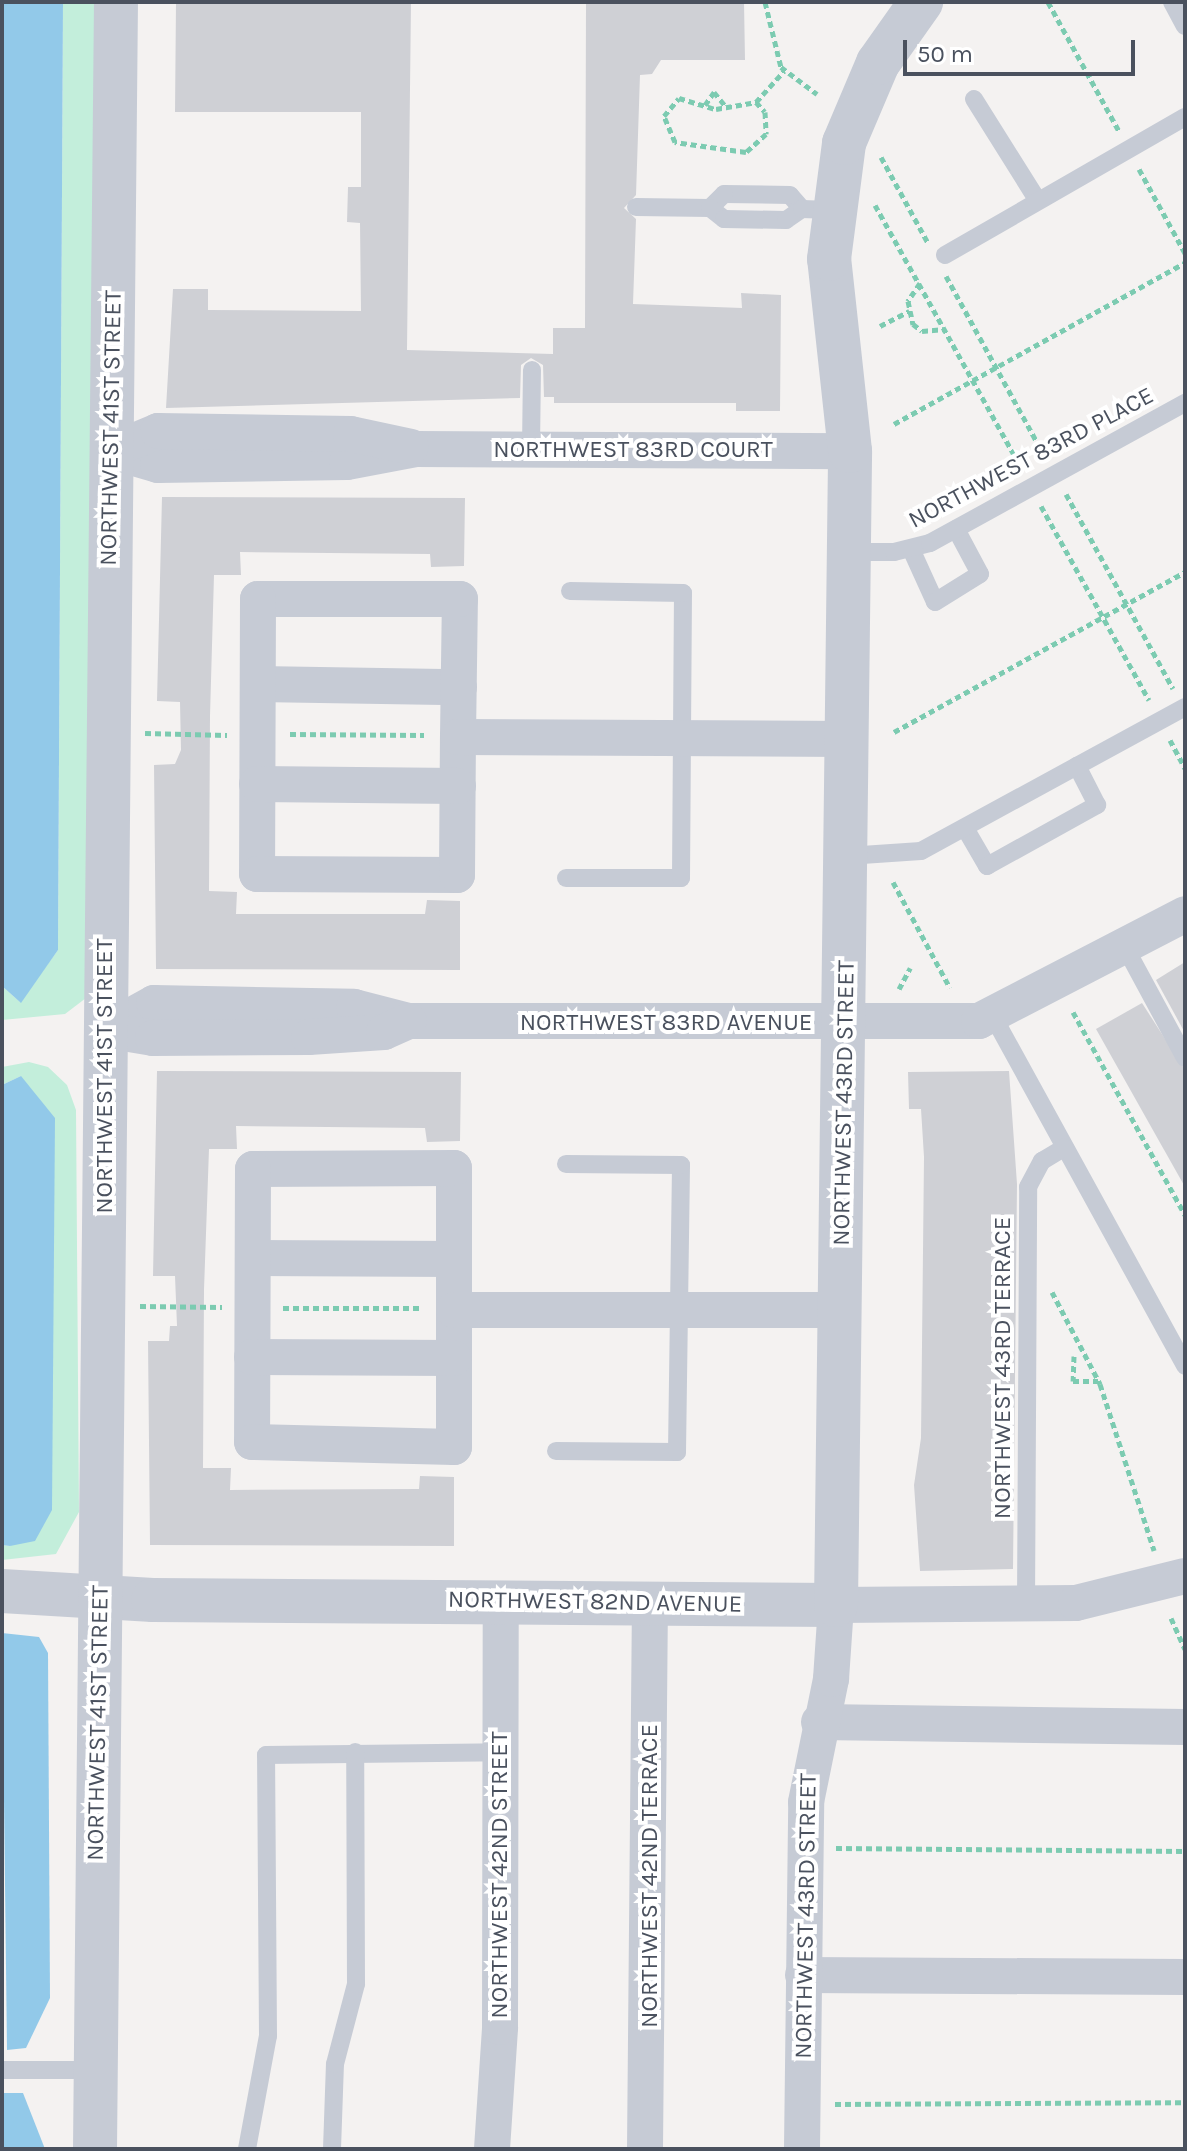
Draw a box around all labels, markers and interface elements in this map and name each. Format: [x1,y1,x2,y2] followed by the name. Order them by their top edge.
[907,24,1139,74] scale bar
[917,40,973,68] text: 50 m
[94,290,128,566] street label: NORTHWEST 41ST STREET
[904,381,1158,535] street label: NORTHWEST 83RD PLACE
[493,436,773,464] street label: NORTHWEST 83RD COURT
[91,938,119,1214] street label: NORTHWEST 41ST STREET
[827,960,861,1246] street label: NORTHWEST 43RD STREET
[520,1009,812,1037] street label: NORTHWEST 83RD AVENUE
[989,1217,1017,1519] street label: NORTHWEST 43RD TERRACE
[81,1585,115,1861] street label: NORTHWEST 41ST STREET
[448,1585,742,1619] street label: NORTHWEST 82ND AVENUE
[636,1724,664,2028] street label: NORTHWEST 42ND TERRACE
[486,1731,514,2019] street label: NORTHWEST 42ND STREET
[789,1773,823,2059] street label: NORTHWEST 43RD STREET

